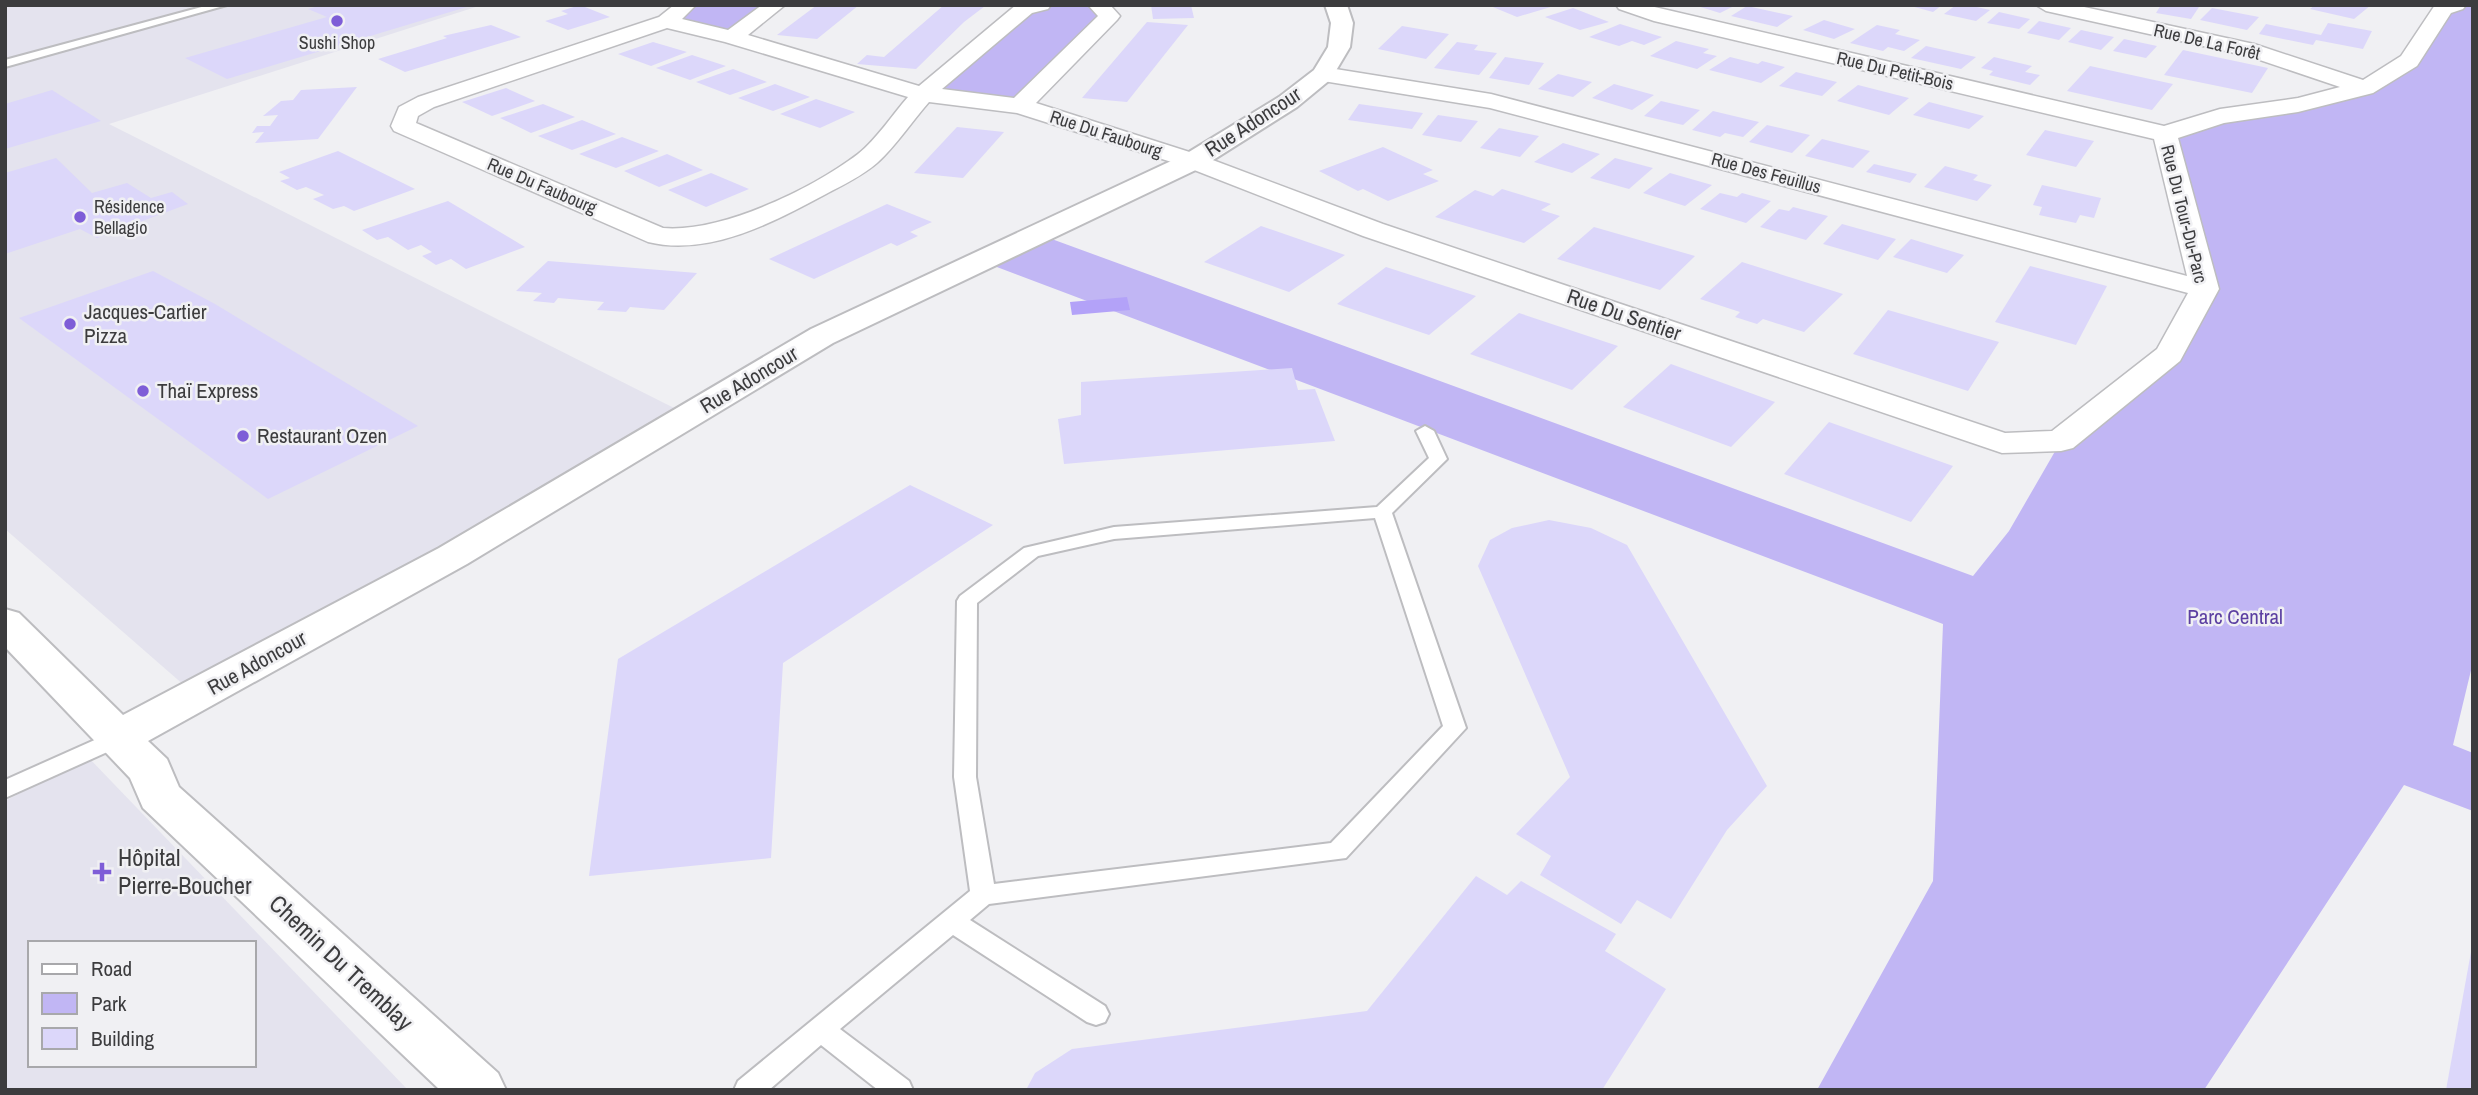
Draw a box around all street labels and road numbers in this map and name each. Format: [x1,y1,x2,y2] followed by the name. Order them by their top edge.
[2151,17,2263,66] street label: Rue De La Forêt
[1834,45,1956,96] street label: Rue Du Petit-Bois
[1199,80,1307,163] street label: Rue Adoncour
[1047,104,1166,164] street label: Rue Du Faubourg
[2155,142,2214,286] street label: Rue Du Tour-Du-Parc
[1709,146,1824,199] street label: Rue Des Feuillus
[484,151,601,220] street label: Rue Du Faubourg
[1563,281,1685,348] street label: Rue Du Sentier
[694,339,803,420] street label: Rue Adoncour
[202,623,312,702] street label: Rue Adoncour
[263,887,421,1037] street label: Chemin Du Tremblay

